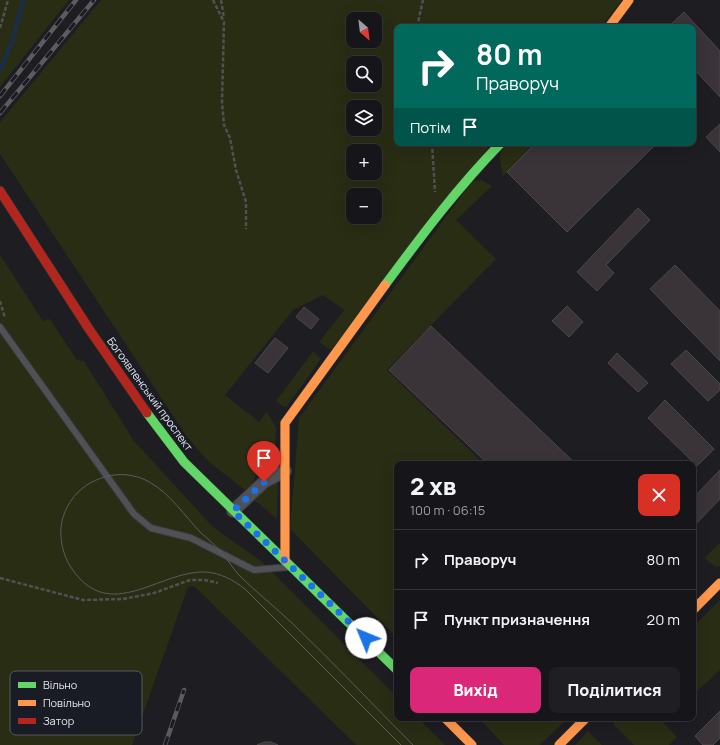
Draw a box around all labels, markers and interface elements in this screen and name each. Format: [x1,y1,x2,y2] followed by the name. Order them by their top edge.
[346,12,382,48] north arrow
[346,12,382,224] map controls
[476,35,542,73] text: 80 m
[410,40,462,92] icon: right
[346,56,382,92] button: search
[476,71,559,95] text: Праворуч
[346,100,382,136] button: layers
[459,116,481,138] icon: arrive
[410,117,451,138] text: Потім
[346,144,382,180] button: +
[346,188,382,224] button: −
[104,334,197,454] street label: Богоявленський проспект
[247,441,281,482] pin
[253,447,275,469] icon: arrive
[410,469,456,502] text: 2 хв
[638,474,680,516] button: close
[410,501,485,519] text: 100 m · 06:15
[410,549,432,571] icon: right
[444,549,516,570] text: Праворуч
[646,549,680,570] text: 80 m
[410,609,432,631] icon: arrive
[444,609,590,630] text: Пункт призначення
[647,609,680,630] text: 20 m
[345,617,387,659] position arrow
[410,667,541,713] button: Вихід
[549,667,680,713] button: Поділитися
[10,671,142,735] legend
[43,677,78,692] text: Вільно
[43,695,91,710] text: Повільно
[43,713,75,728] text: Затор

